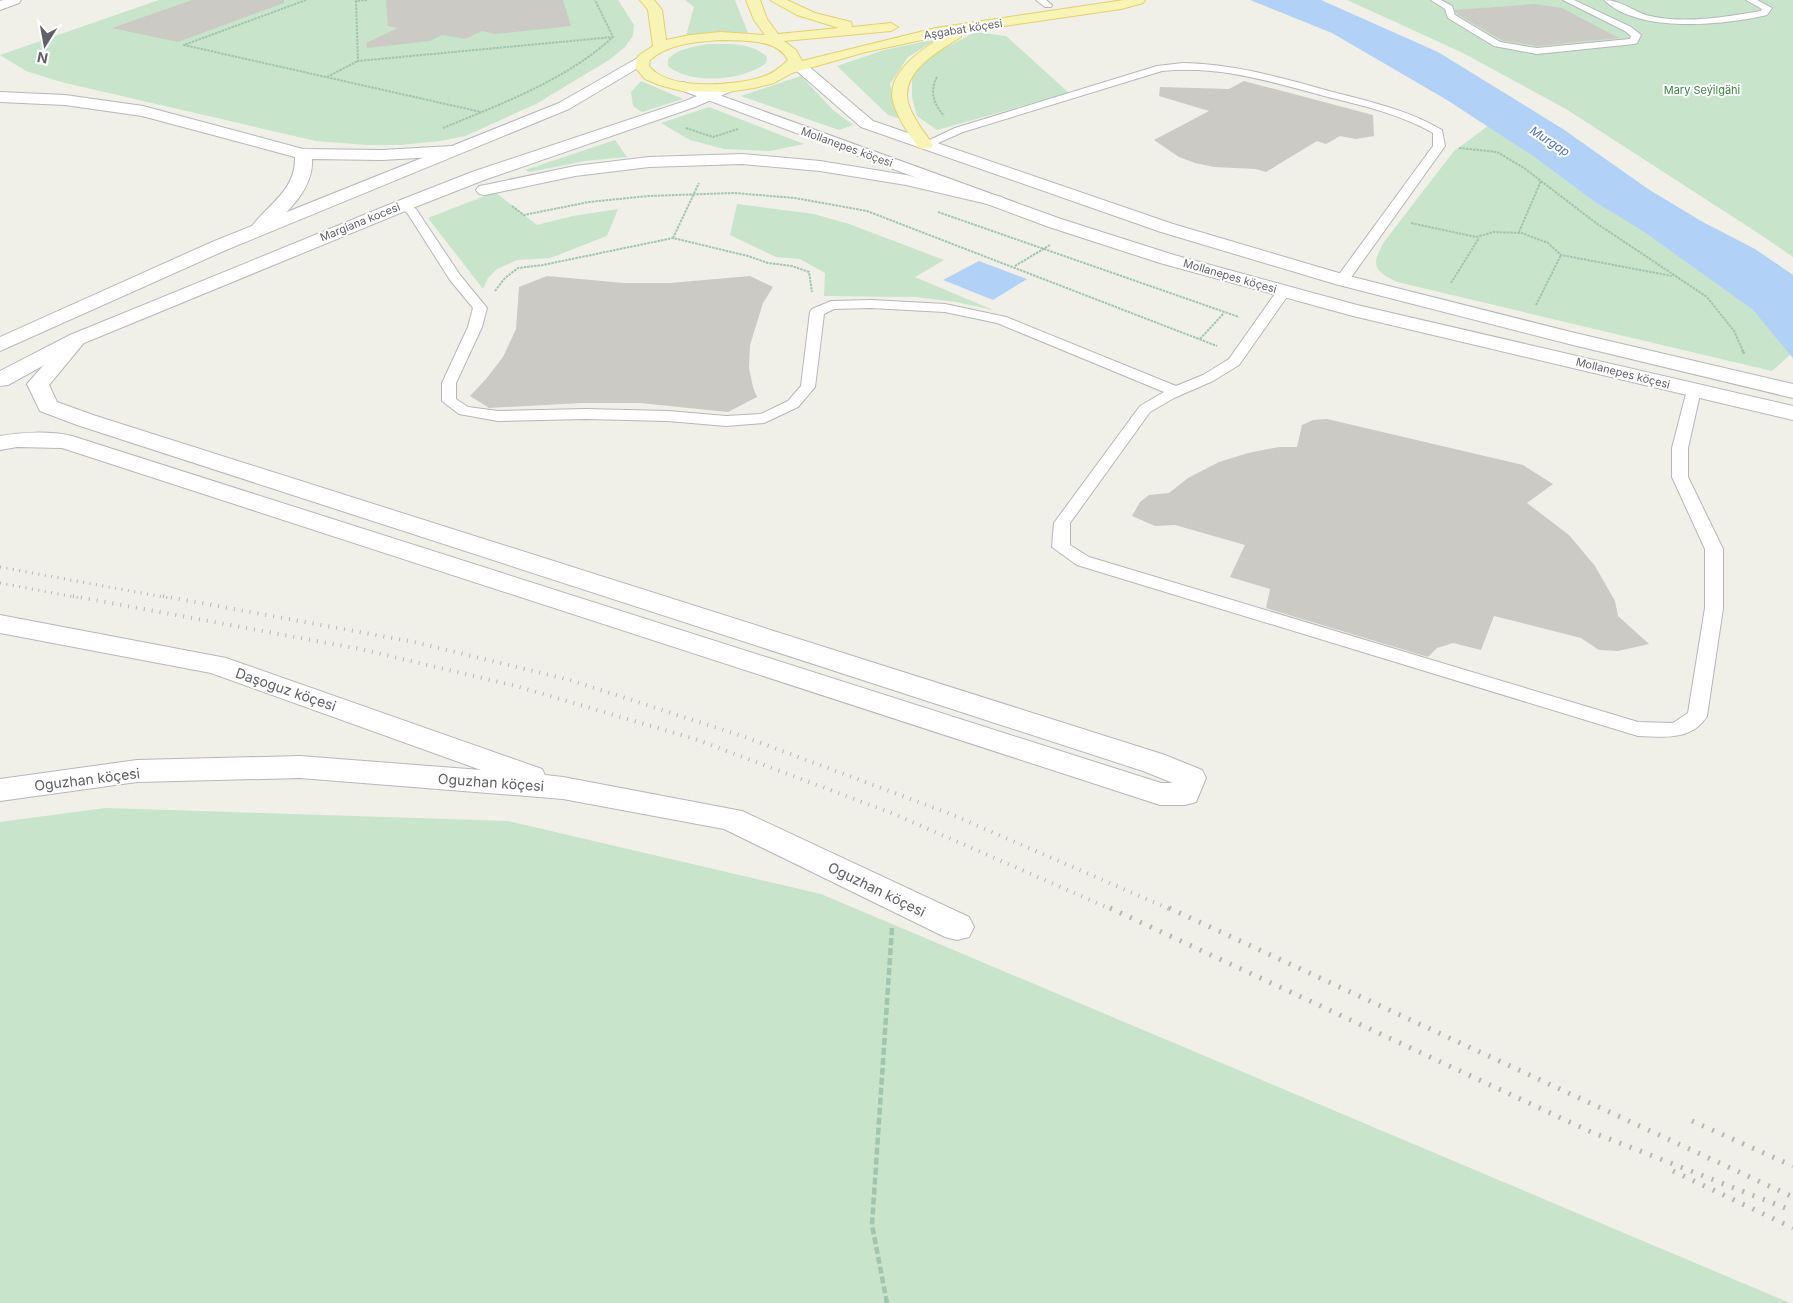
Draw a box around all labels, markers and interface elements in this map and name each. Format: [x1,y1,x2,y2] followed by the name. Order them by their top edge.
[923,16,1003,42] street label: Aşgabat köçesi
[20,20,70,70] north arrow
[36,49,49,68] text: N
[1664,83,1740,97] park label: Mary Seýilgähi
[1527,123,1573,159] water label: Murgap
[799,124,895,170] street label: Mollanepes köçesi
[318,200,402,244] street label: Margiana kocesi
[1182,256,1278,296] street label: Mollanepes köçesi
[1574,355,1672,391] street label: Mollanepes köçesi
[234,664,338,714] street label: Daşoguz köçesi
[33,764,141,794] street label: Oguzhan köçesi
[437,770,545,794] street label: Oguzhan köçesi
[825,858,929,920] street label: Oguzhan köçesi

